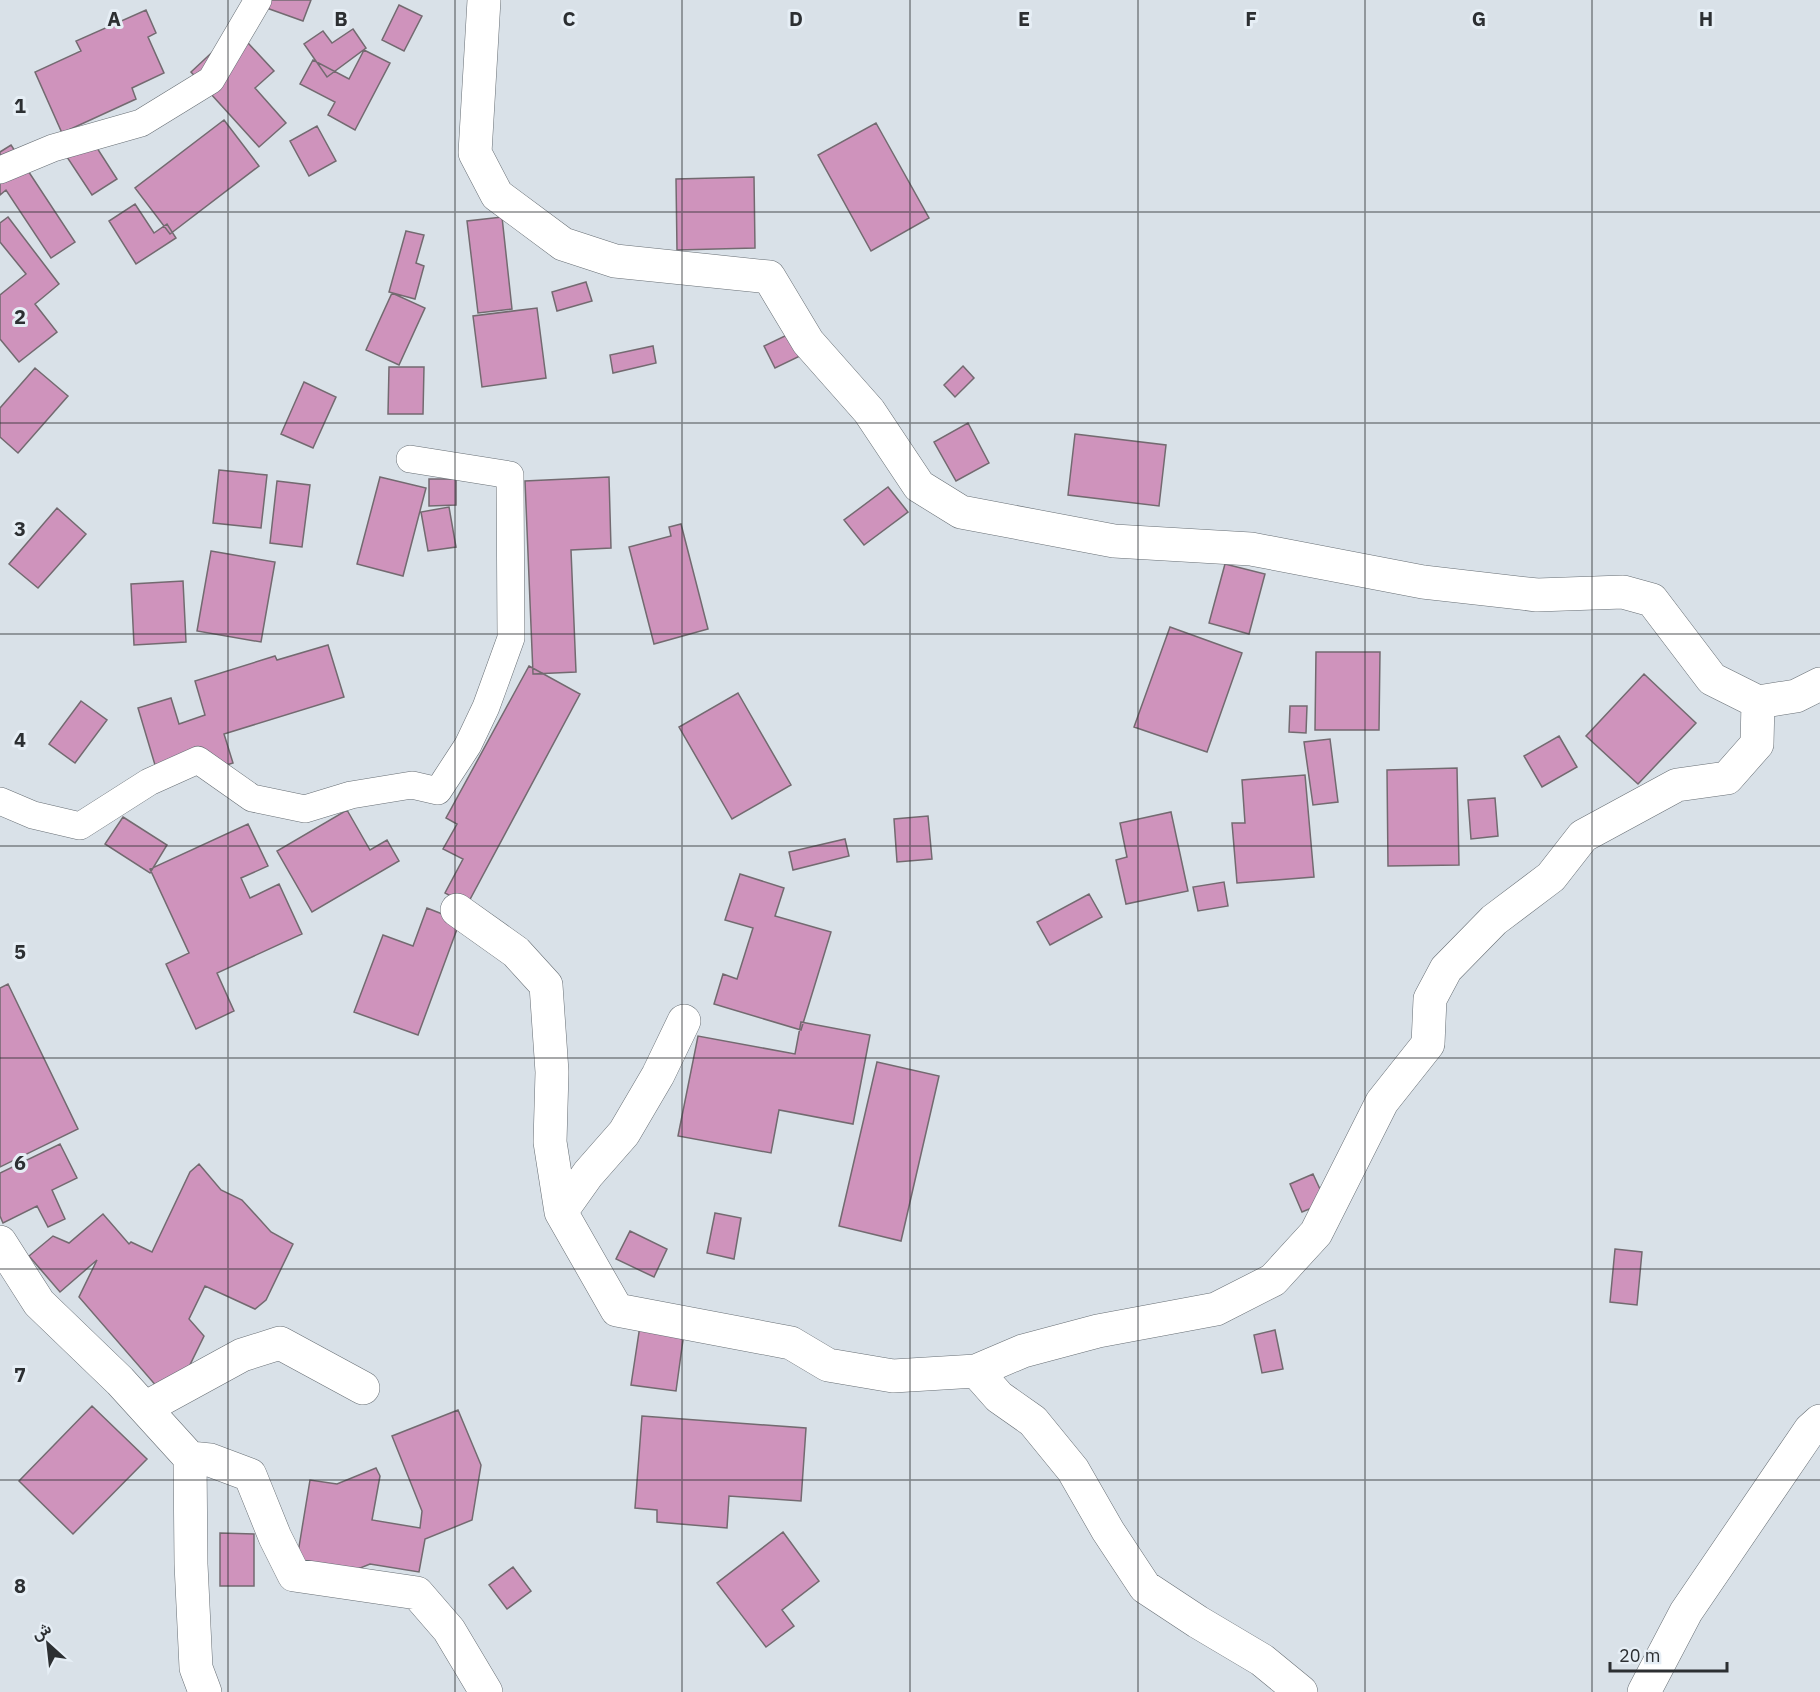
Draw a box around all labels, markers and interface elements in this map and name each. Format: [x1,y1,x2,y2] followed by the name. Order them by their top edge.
[107,5,121,32] text: A
[334,5,348,32] text: B
[562,5,576,32] text: C
[789,5,803,32] text: D
[1018,5,1030,32] text: E
[1245,5,1257,32] text: F
[1472,5,1486,32] text: G
[1699,5,1713,32] text: H
[14,92,26,119] text: 1
[14,303,26,330] text: 2
[14,515,26,542] text: 3
[14,726,26,753] text: 4
[14,938,26,965] text: 5
[14,1149,26,1176] text: 6
[14,1361,26,1388] text: 7
[14,1572,26,1599] text: 8
[18,1614,78,1674] north arrow
[28,1617,54,1644] text: ش
[1610,1635,1727,1673] scale bar
[1619,1644,1661,1667] text: 20 m

